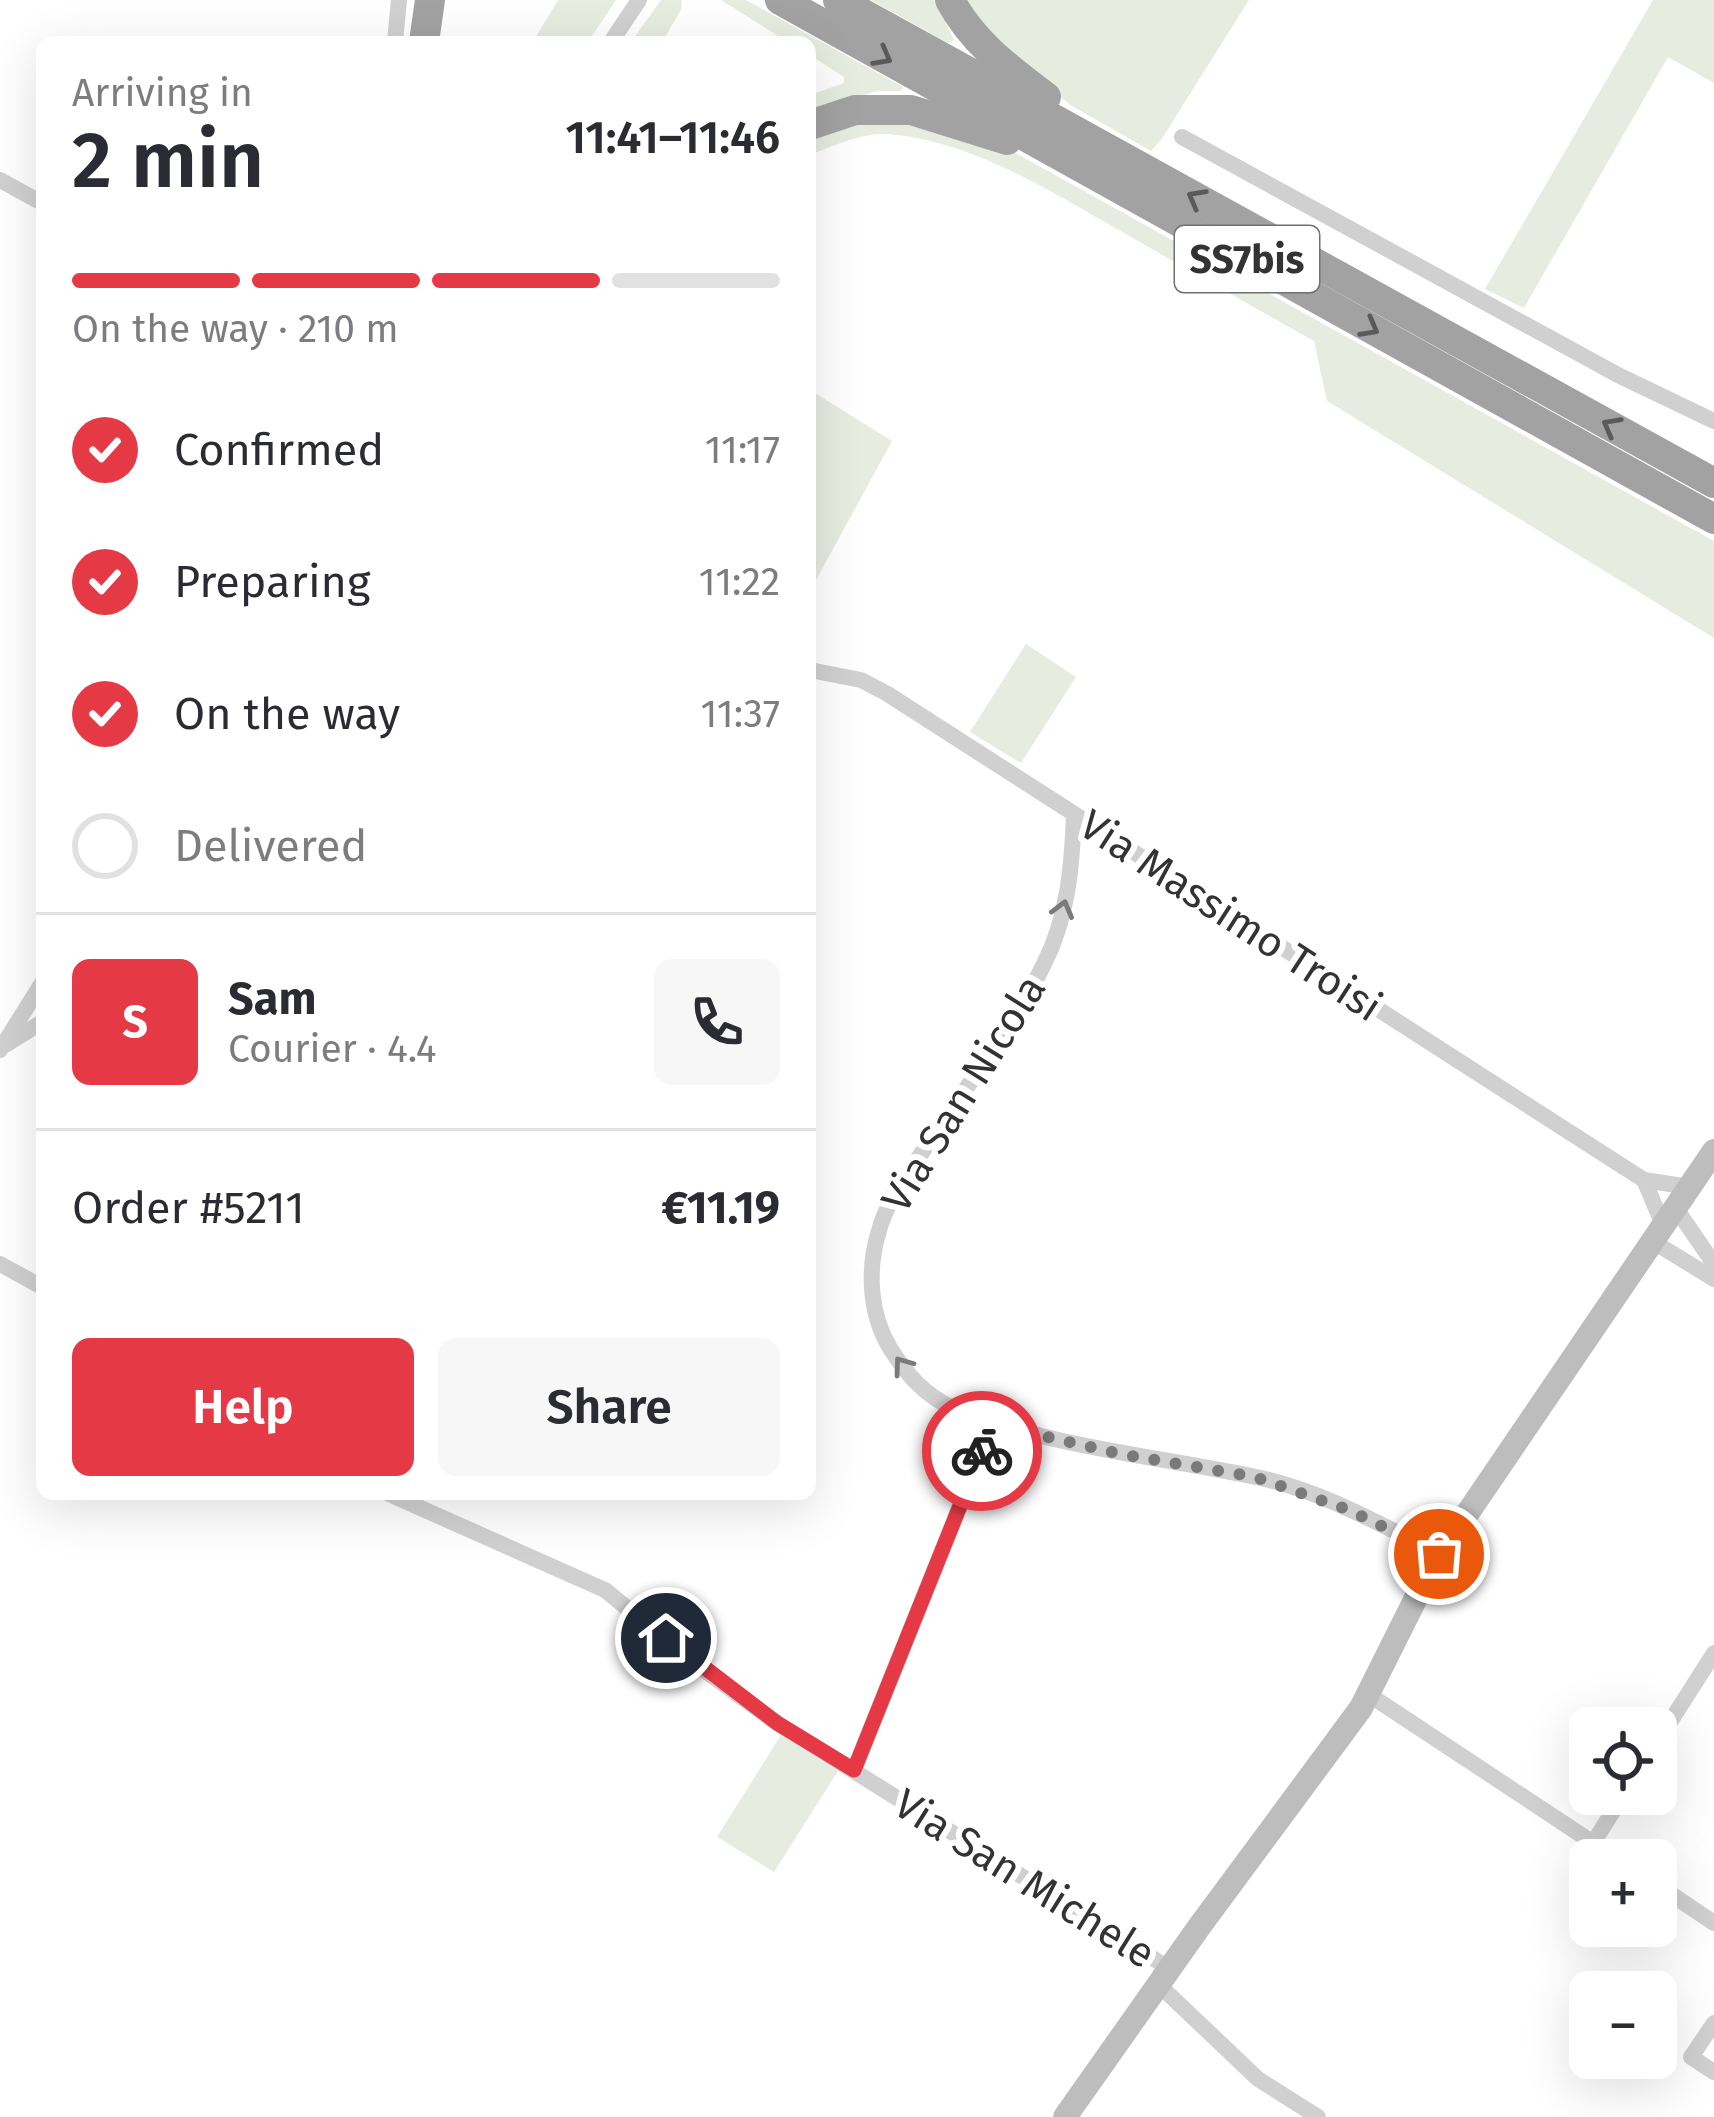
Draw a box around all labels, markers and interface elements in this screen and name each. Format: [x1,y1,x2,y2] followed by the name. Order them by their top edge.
[870,43,891,66] one-way arrow
[72,70,253,116] text: Arriving in
[565,111,780,165] text: 11:41–11:46
[72,114,264,208] text: 2 min
[1188,189,1209,212] one-way arrow
[1175,226,1319,292] road number: SS7bis
[72,306,399,352] text: On the way · 210 m
[1358,314,1379,337] one-way arrow
[72,417,138,483] icon: check
[1603,418,1624,441] one-way arrow
[174,423,384,477] text: Confirmed
[705,427,780,473] text: 11:17
[72,549,138,615] icon: check
[174,555,370,609] text: Preparing
[699,559,780,605] text: 11:22
[72,681,138,747] icon: check
[174,687,400,741] text: On the way
[700,691,780,737] text: 11:37
[1070,800,1391,1032] street label: Via Massimo Troisi
[174,819,367,873] text: Delivered
[1049,899,1074,919] one-way arrow
[654,959,780,1085] button: phone
[871,966,1057,1221] street label: Via San Nicola
[228,972,316,1026] text: Sam
[122,995,148,1049] text: S
[228,1026,437,1072] text: Courier · 4.4
[72,1181,305,1235] text: Order #5211
[661,1181,780,1235] text: €11.19
[72,1338,414,1476] button: Help
[438,1338,780,1476] button: Share
[895,1357,917,1378] one-way arrow
[922,1391,1042,1511] courier
[949,1418,1015,1484] icon: bike
[1388,1503,1490,1605] pin
[1406,1521,1472,1587] icon: bag
[615,1587,717,1689] pin
[633,1605,699,1671] icon: home
[1569,1707,1677,2079] map controls
[1569,1707,1677,1815] button: locate
[885,1779,1164,1979] street label: Via San Michele
[1569,1839,1677,1947] button: +
[1569,1971,1677,2079] button: −

